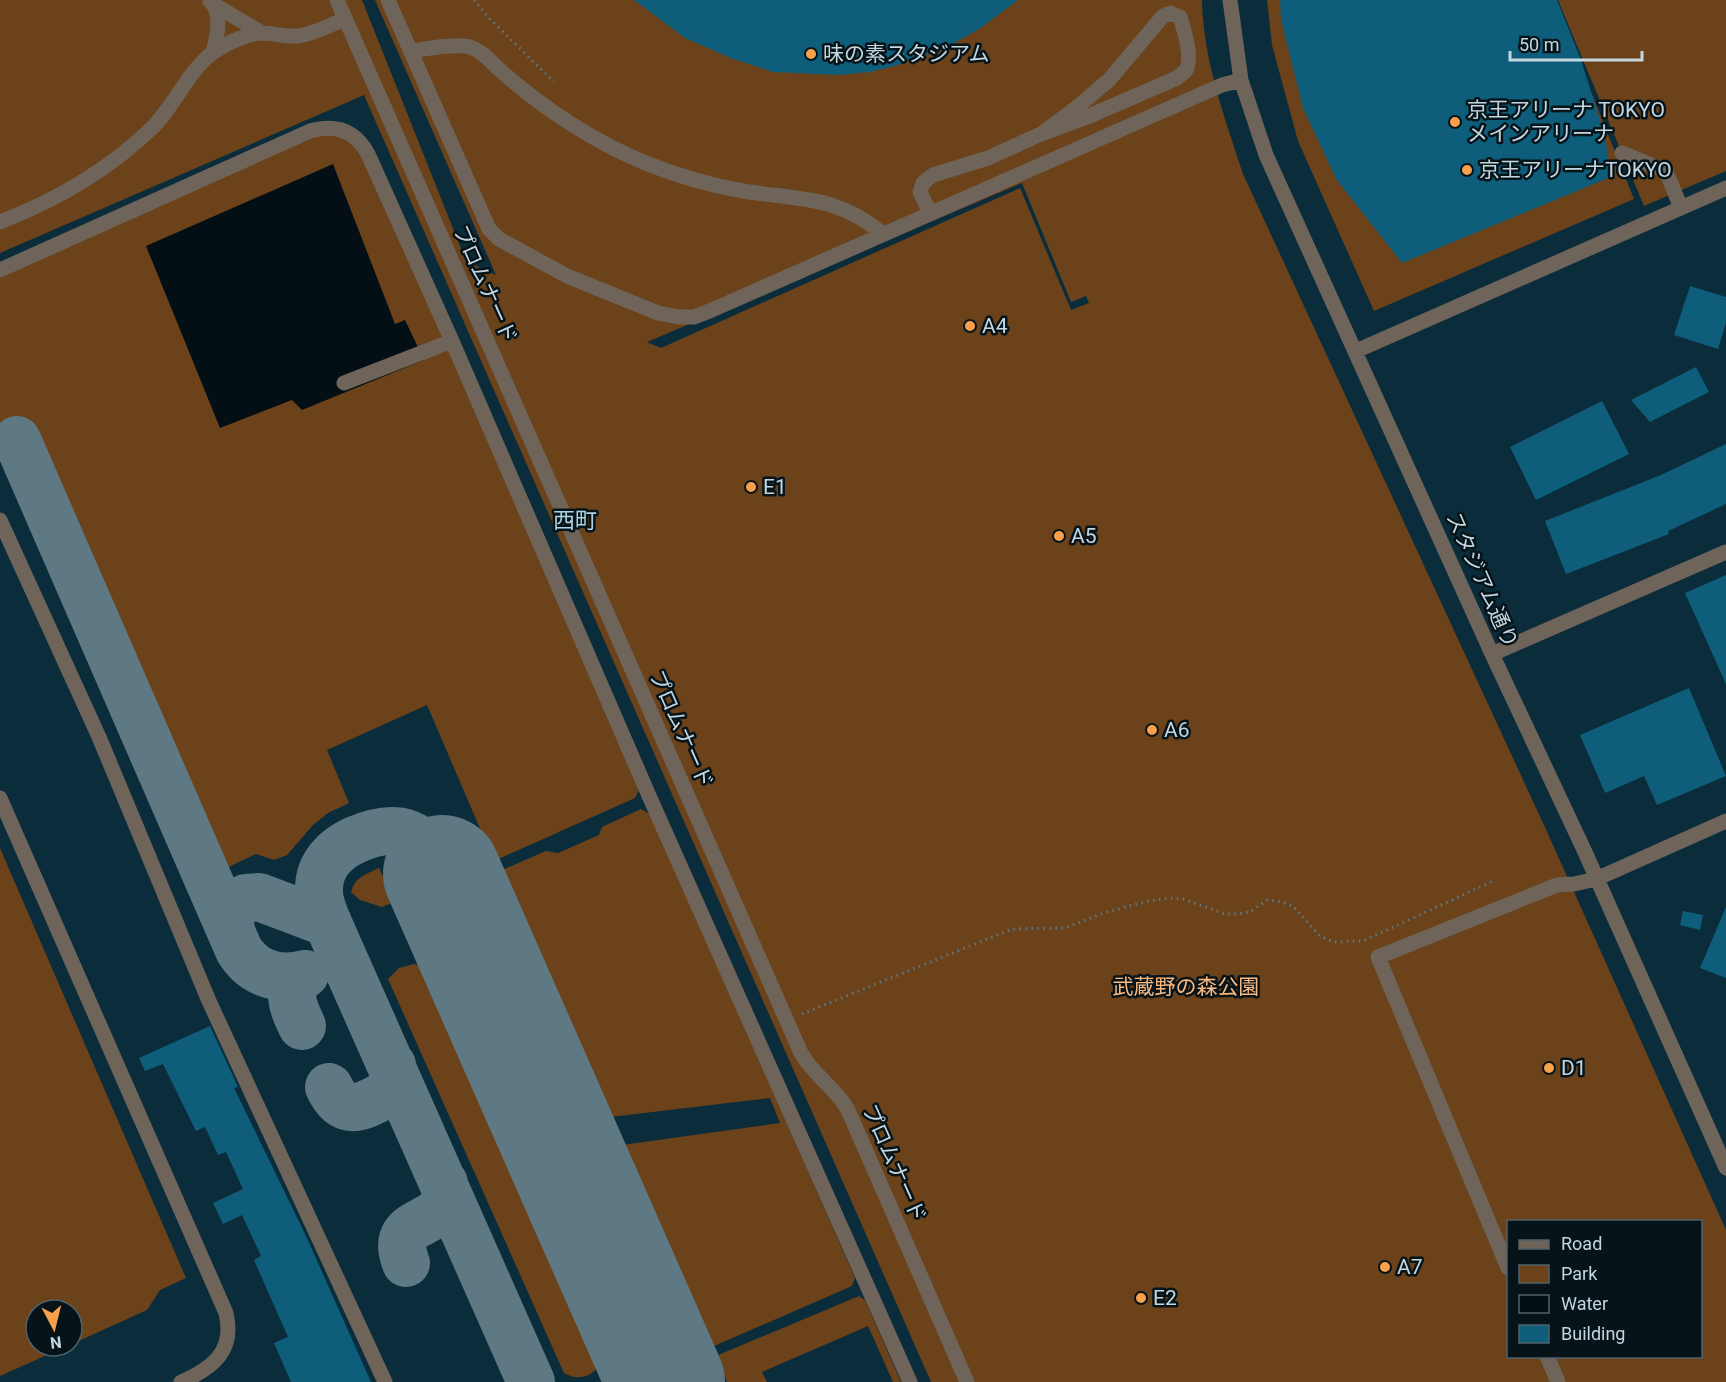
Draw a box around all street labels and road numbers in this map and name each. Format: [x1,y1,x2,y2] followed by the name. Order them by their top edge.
[448,222,522,346] street label: プロムナード
[1441,509,1523,651] street label: スタジアム通り
[644,667,718,791] street label: プロムナード
[857,1101,931,1225] street label: プロムナード

